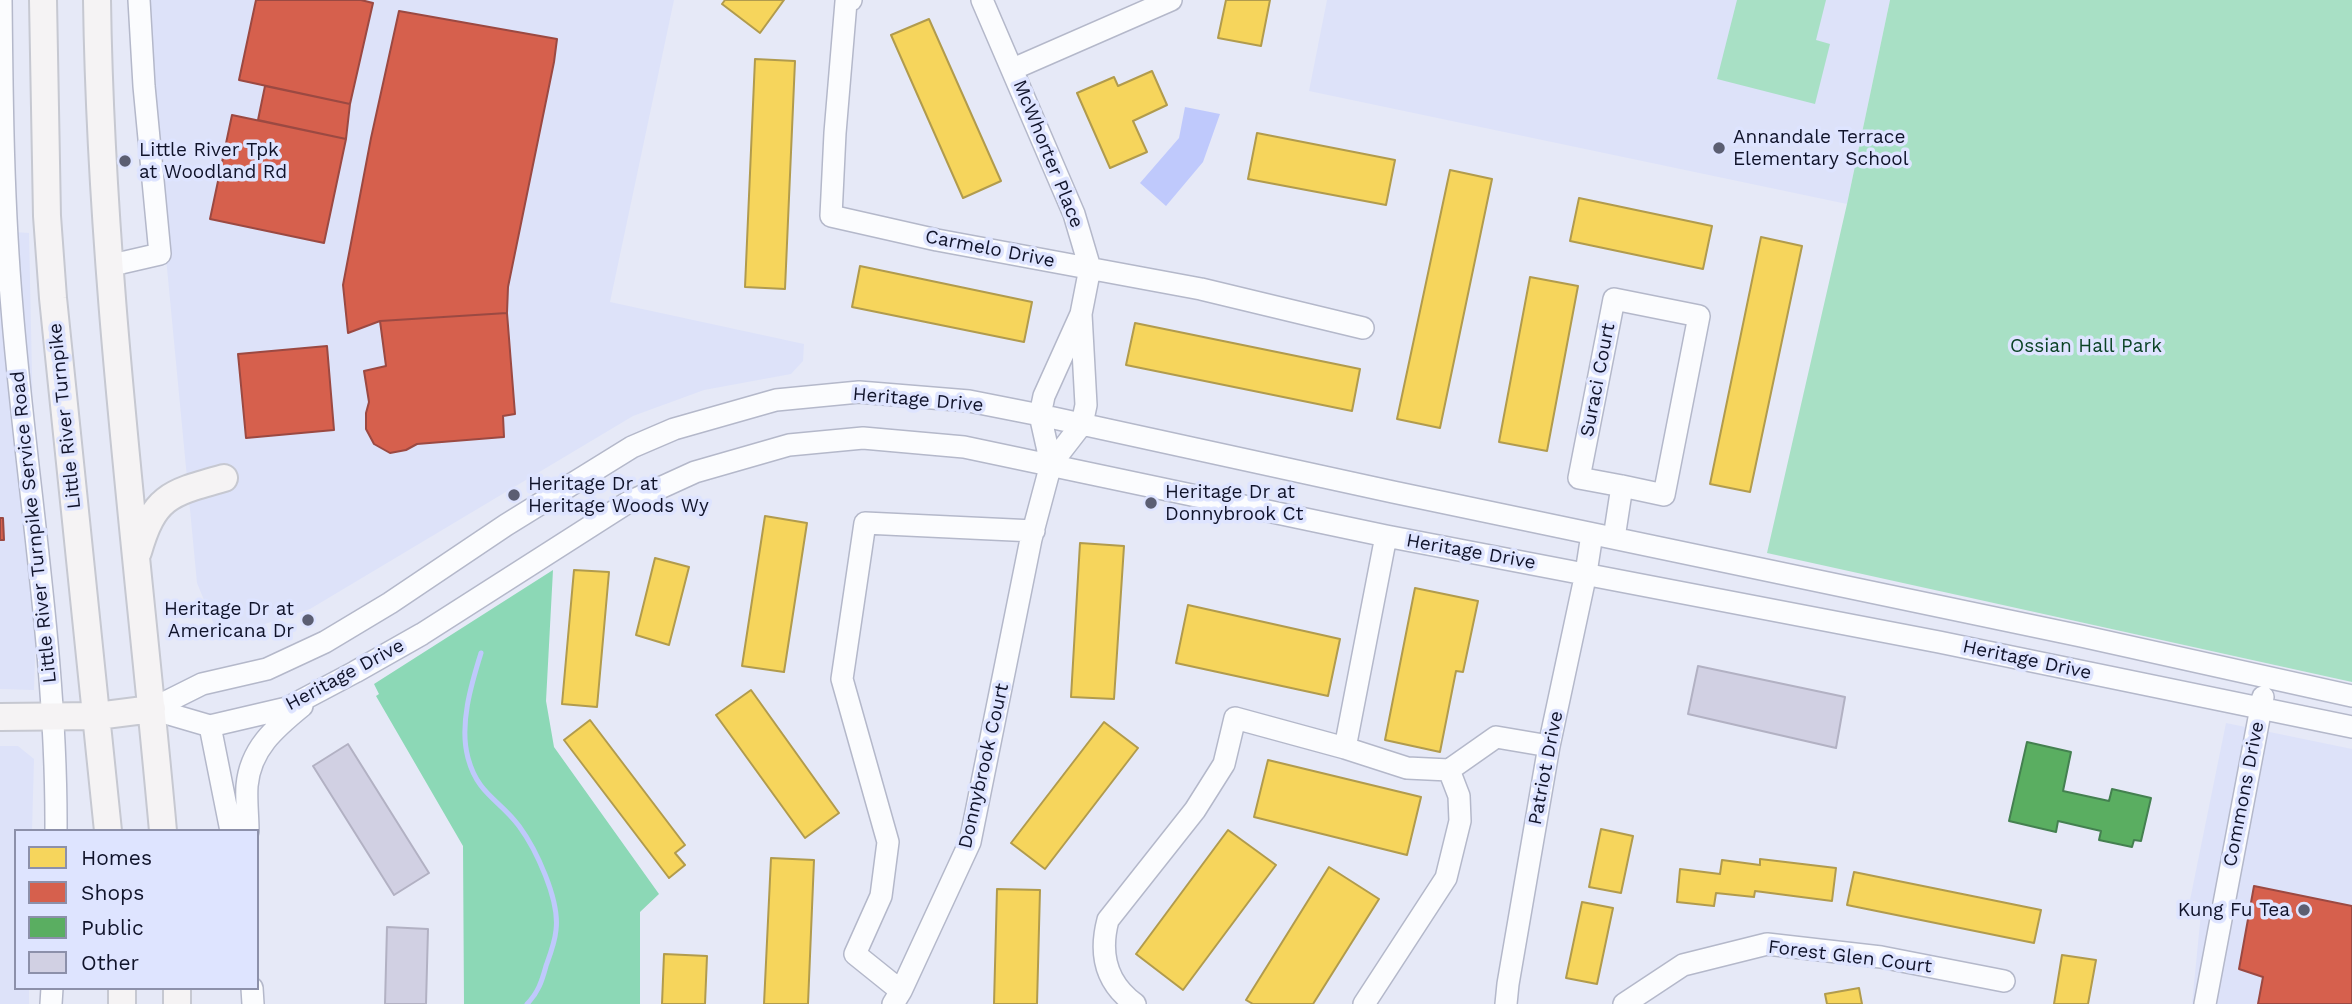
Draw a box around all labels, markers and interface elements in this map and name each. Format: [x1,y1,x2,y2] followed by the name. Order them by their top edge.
[1008,77,1088,231] street label: McWhorter Place
[1733,126,1909,170] place label: Annandale Terrace Elementary School
[139,139,287,183] place label: Little River Tpk at Woodland Rd
[1711,140,1727,156] marker: Annandale Terrace Elementary School
[117,153,133,169] marker: Little River Tpk at Woodland Rd
[923,225,1057,273] street label: Carmelo Drive
[1576,321,1620,439] street label: Suraci Court
[44,322,86,510] street label: Little River Turnpike
[2010,335,2162,357] park label: Ossian Hall Park
[6,370,62,684] street label: Little River Turnpike Service Road
[852,383,984,417] street label: Heritage Drive
[528,473,709,517] place label: Heritage Dr at Heritage Woods Wy
[1165,481,1304,525] place label: Heritage Dr at Donnybrook Ct
[506,487,522,503] marker: Heritage Dr at Heritage Woods Wy
[1143,495,1159,511] marker: Heritage Dr at Donnybrook Ct
[1404,529,1538,575] street label: Heritage Drive
[164,598,294,642] place label: Heritage Dr at Americana Dr
[300,612,316,628] marker: Heritage Dr at Americana Dr
[282,634,408,716] street label: Heritage Drive
[1961,635,2093,685] street label: Heritage Drive
[954,681,1014,851] street label: Donnybrook Court
[1524,709,1568,827] street label: Patriot Drive
[2219,719,2269,869] street label: Commons Drive
[14,829,259,990] legend
[81,845,152,870] text: Homes
[81,880,144,905] text: Shops
[2178,899,2290,921] place label: Kung Fu Tea
[2296,902,2312,918] marker: Kung Fu Tea
[81,915,144,940] text: Public
[1767,936,1933,978] street label: Forest Glen Court
[81,950,139,975] text: Other

